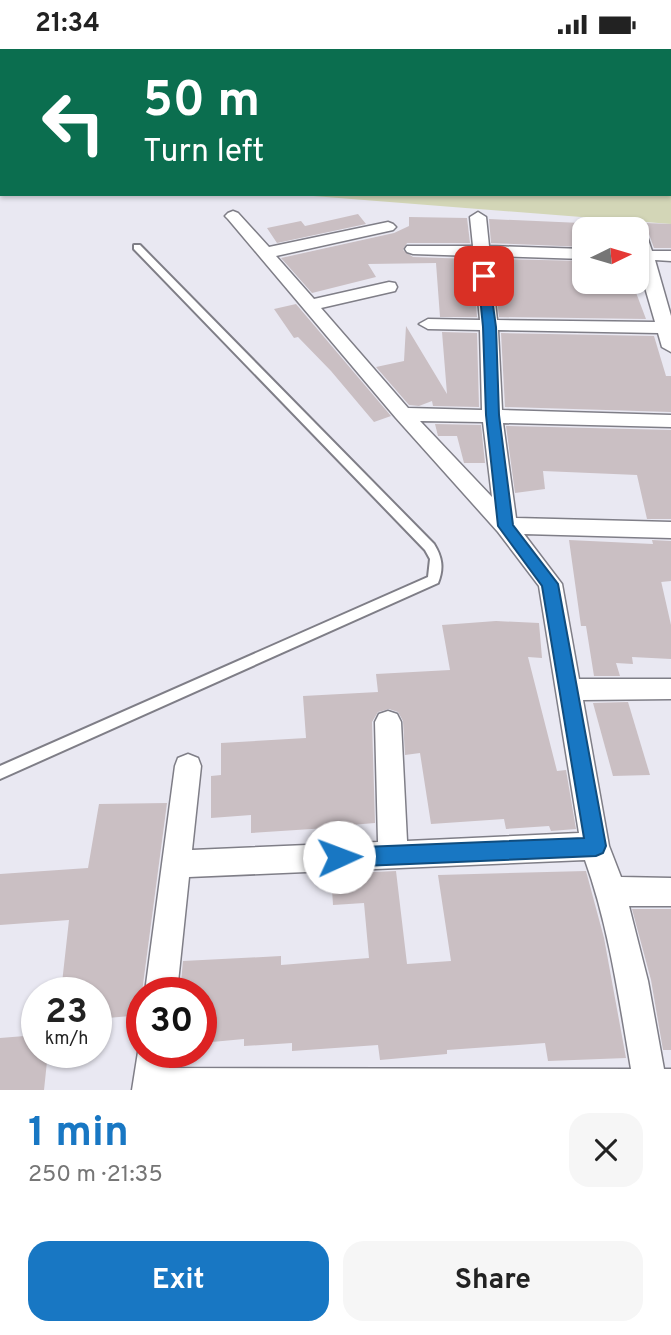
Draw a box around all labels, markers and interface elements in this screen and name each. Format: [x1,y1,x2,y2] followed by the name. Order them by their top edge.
[35,8,100,41] text: 21:34
[143,72,260,134] text: 50 m
[28,77,119,168] icon: left
[143,133,264,173] text: Turn left
[572,217,649,294] north arrow
[572,217,649,294] map controls
[454,246,514,306] pin
[465,257,503,295] icon: arrive
[302,820,376,894] position arrow
[126,977,217,1068] speed limit sign: 30
[45,991,88,1035] text: 23
[45,1028,88,1051] text: km/h
[28,1108,129,1161] text: 1 min
[569,1113,643,1187] button: close
[28,1161,163,1190] text: 250 m · 21:35
[28,1241,329,1321] button: Exit
[343,1241,643,1321] button: Share

